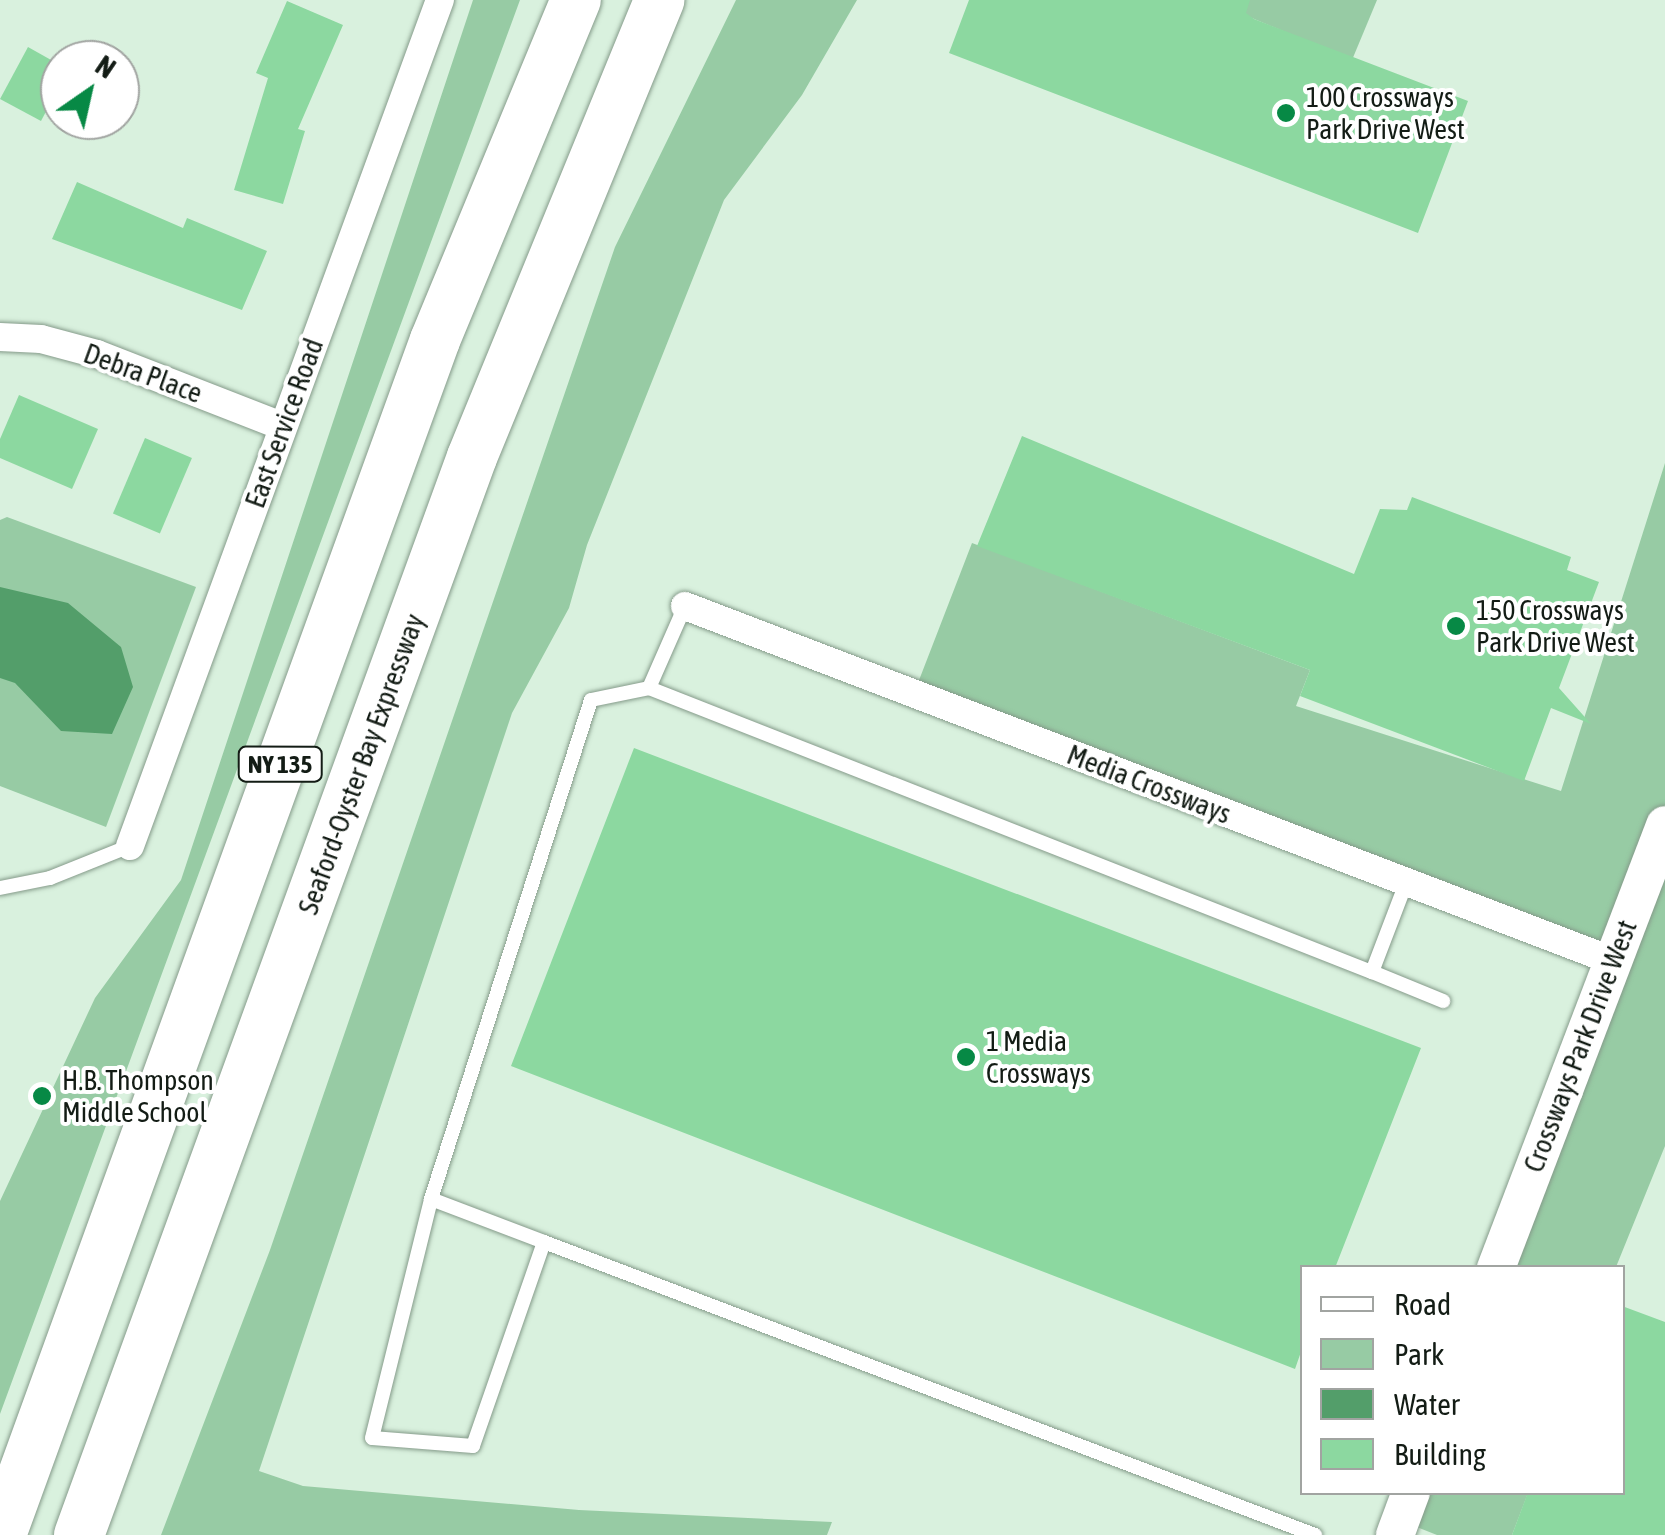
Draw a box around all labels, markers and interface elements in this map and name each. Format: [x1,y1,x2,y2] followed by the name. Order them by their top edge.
[40,40,140,140] north arrow
[90,49,121,85] text: N
[1306,80,1465,146] place label: 100 Crossways Park Drive West
[1275,102,1297,124] marker: 100 Crossways Park Drive West
[238,334,330,512] street label: East Service Road
[79,336,207,410] street label: Debra Place
[1476,593,1635,659] place label: 150 Crossways Park Drive West
[291,609,431,919] street label: Seaford-Oyster Bay Expressway
[1445,615,1467,637] marker: 150 Crossways Park Drive West
[1062,737,1236,831] street label: Media Crossways
[238,744,322,784] road number: NY 135
[1516,915,1644,1177] street label: Crossways Park Drive West
[986,1024,1091,1090] place label: 1 Media Crossways
[955,1046,977,1068] marker: 1 Media Crossways
[62,1063,214,1129] place label: H.B. Thompson Middle School
[31,1085,53,1107] marker: H.B. Thompson Middle School
[1300,1265,1625,1495] legend
[1394,1287,1451,1321] text: Road
[1394,1337,1444,1371] text: Park
[1394,1387,1460,1421] text: Water
[1394,1437,1486,1471] text: Building

